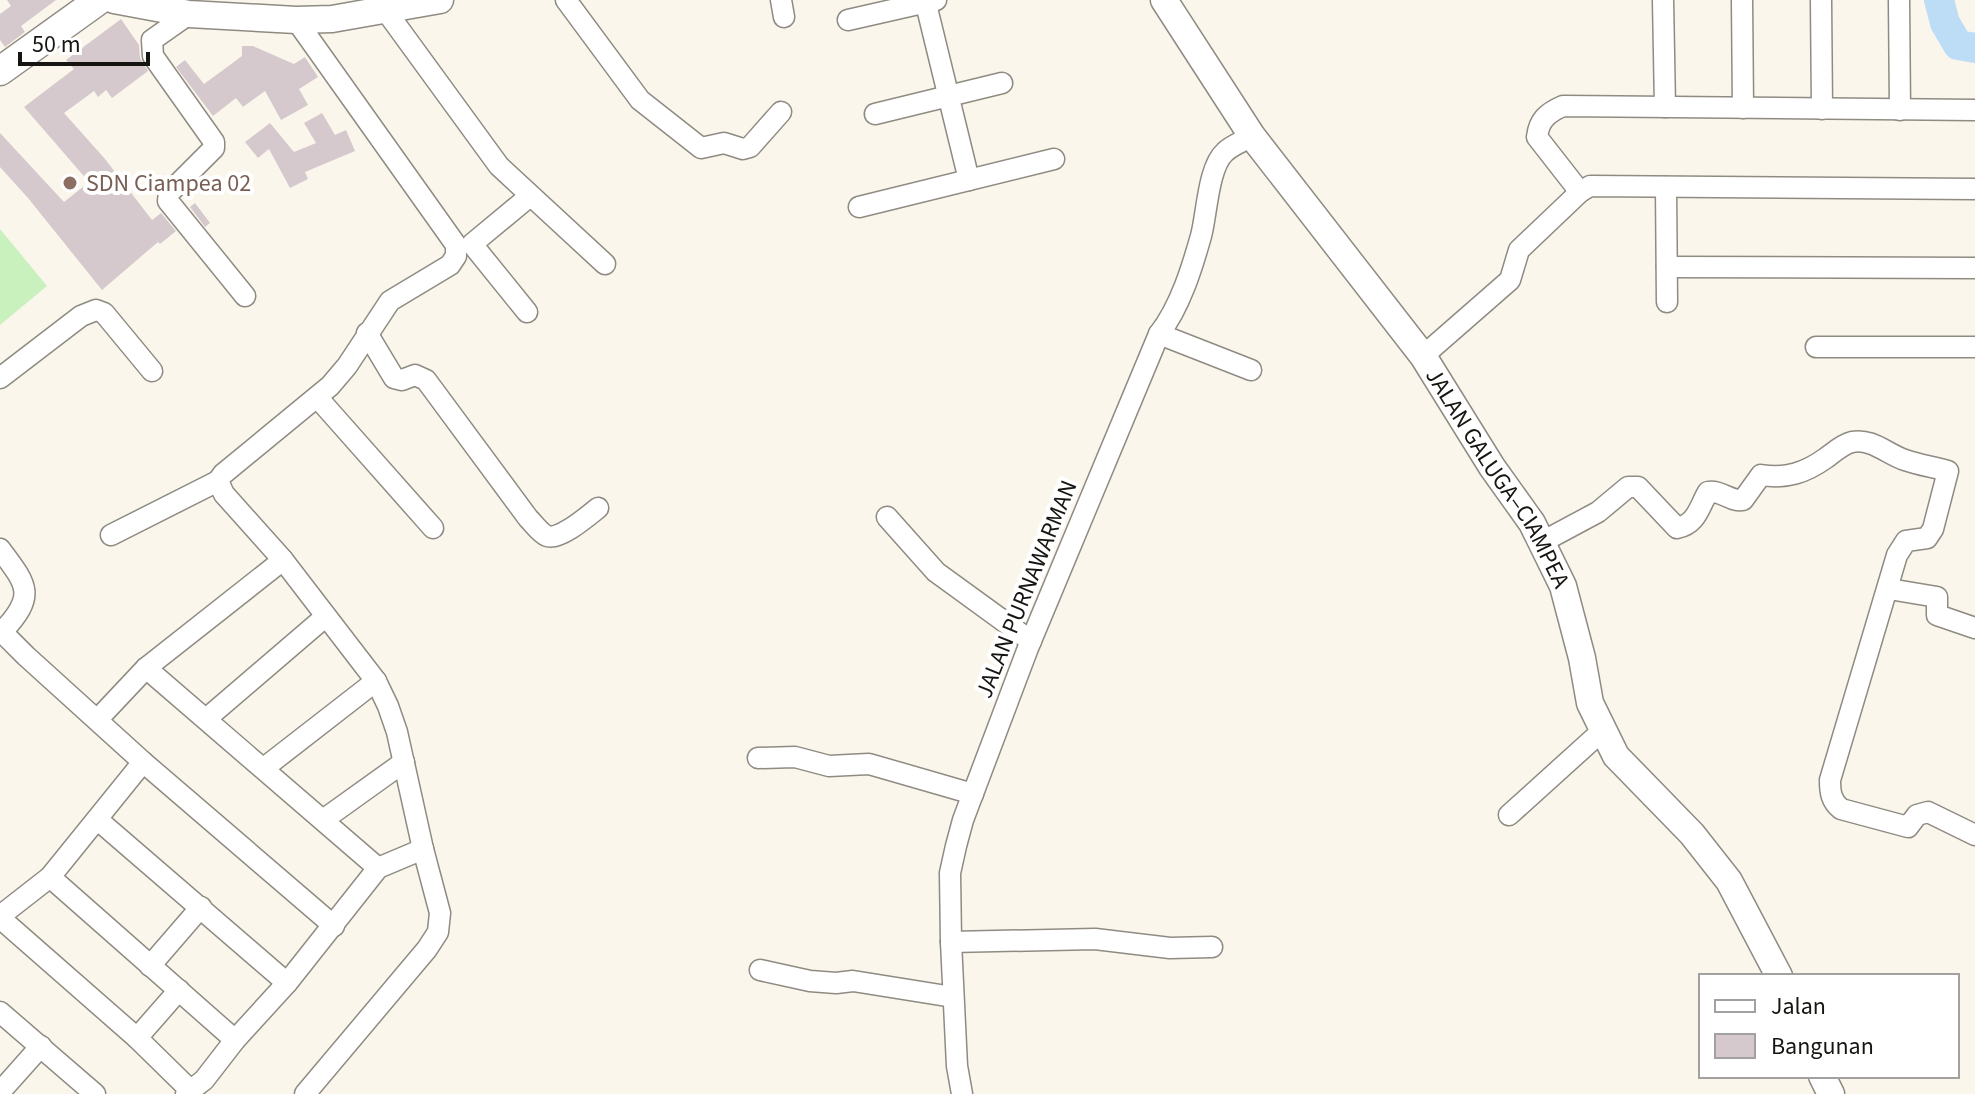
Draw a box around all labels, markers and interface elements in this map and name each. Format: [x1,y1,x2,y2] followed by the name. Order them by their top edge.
[20,16,148,66] scale bar
[32,27,81,62] text: 50 m
[86,166,251,201] place label: SDN Ciampea 02
[61,174,79,192] marker: SDN Ciampea 02
[1417,361,1578,594] street label: JALAN GALUGA–CIAMPEA
[967,475,1086,704] street label: JALAN PURNAWARMAN
[1699,974,1959,1078] legend
[1771,989,1826,1024] text: Jalan
[1771,1029,1874,1064] text: Bangunan

